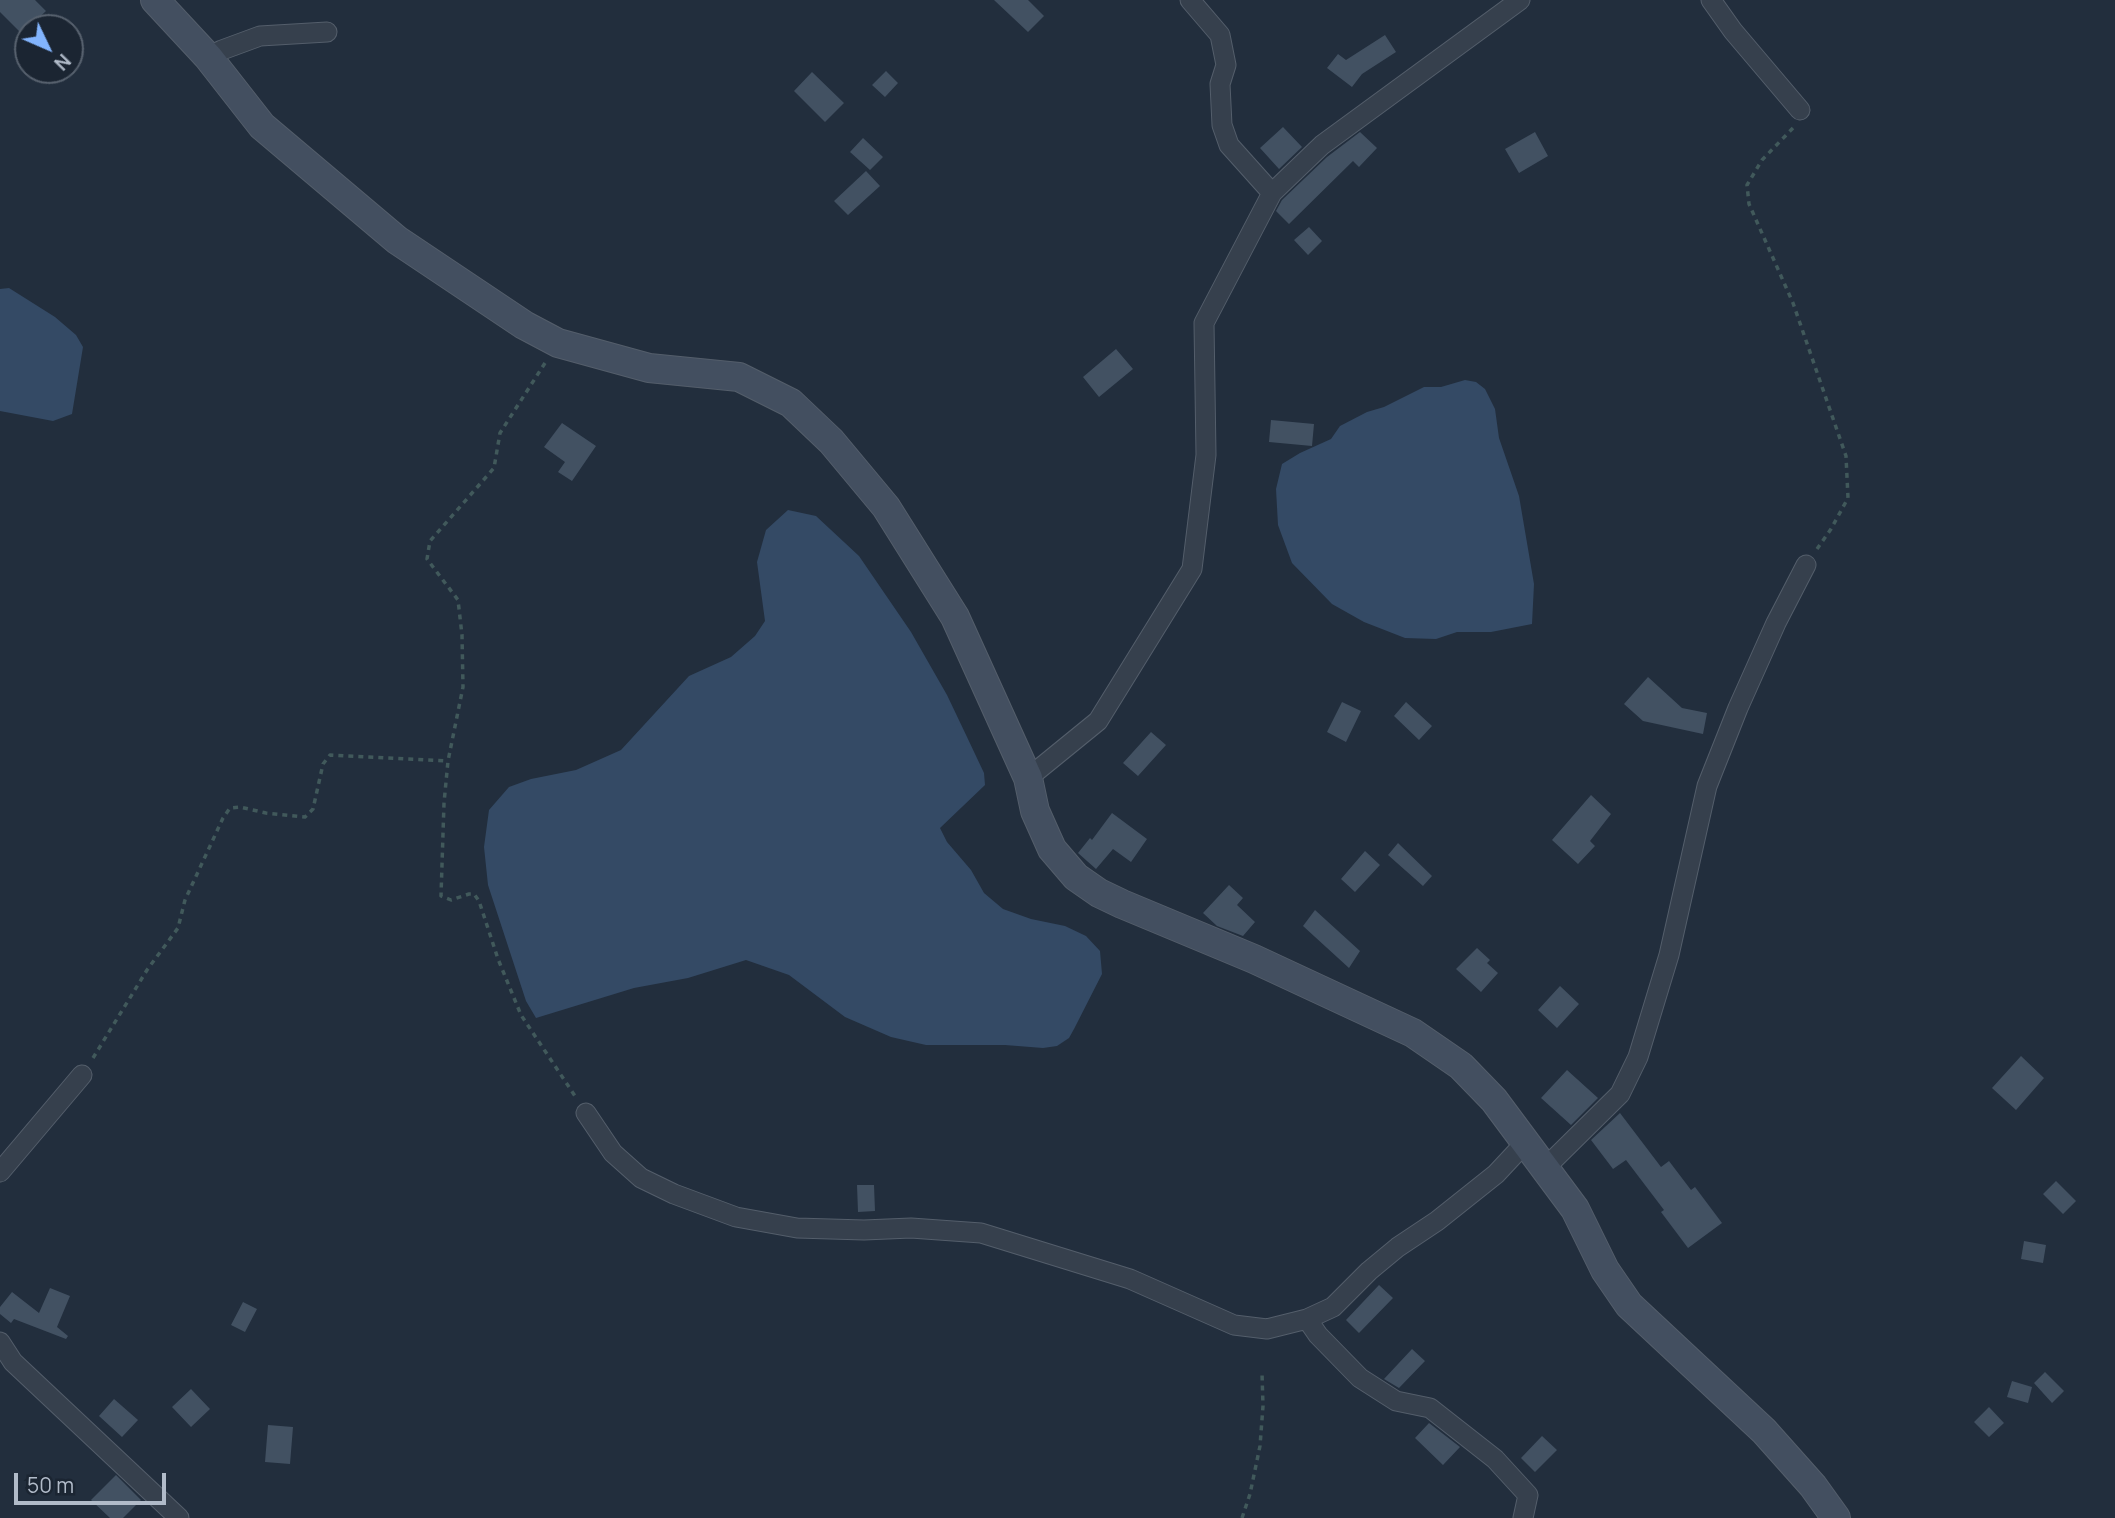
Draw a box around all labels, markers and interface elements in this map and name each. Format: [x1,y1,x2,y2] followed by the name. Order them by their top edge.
[14,14,84,84] north arrow
[49,48,77,76] text: N
[18,1458,170,1502] scale bar
[27,1471,74,1499] text: 50 m

